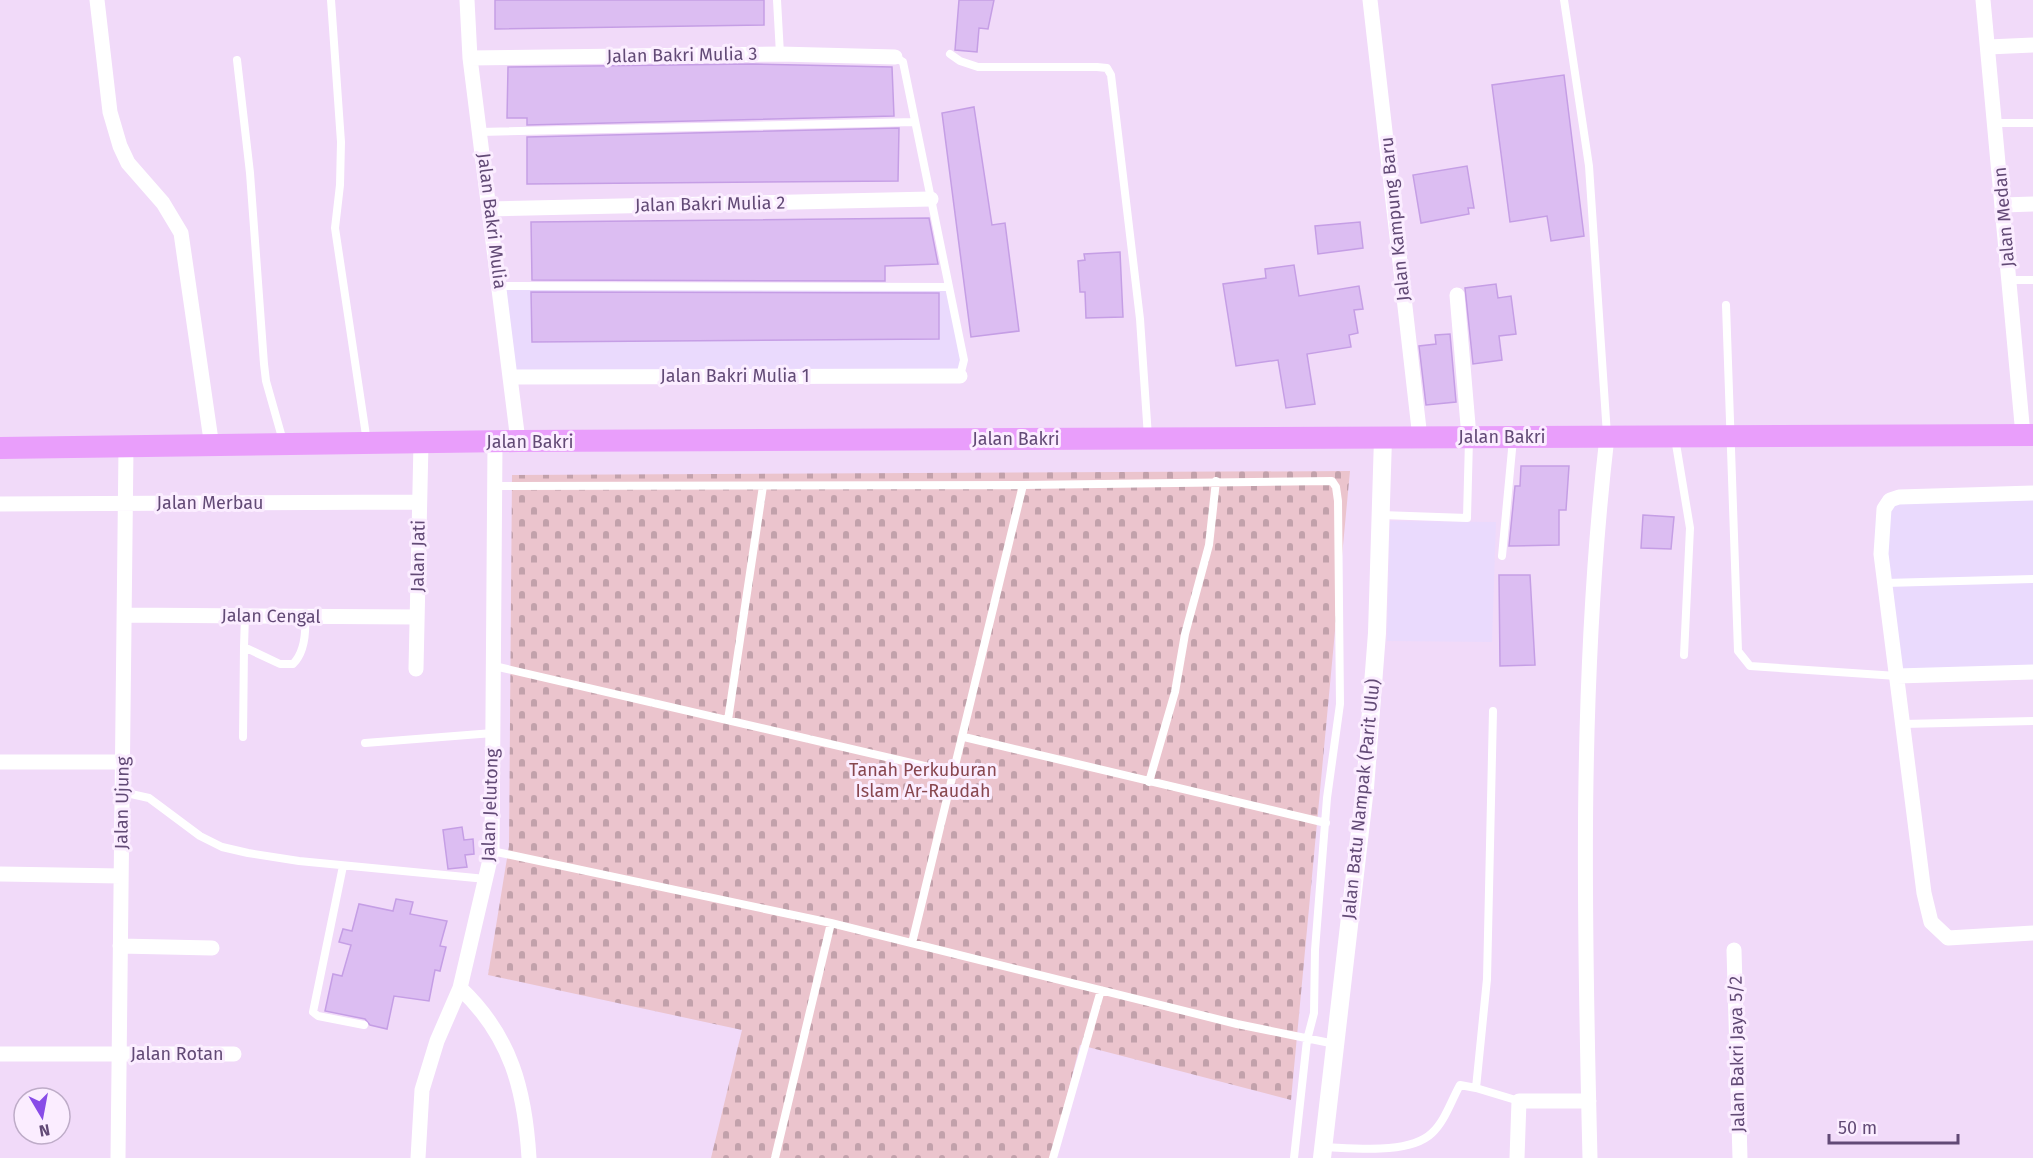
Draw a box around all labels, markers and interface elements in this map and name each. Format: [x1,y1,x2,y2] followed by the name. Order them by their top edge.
[607,43,757,67] street label: Jalan Bakri Mulia 3
[1375,136,1415,302] street label: Jalan Kampung Baru
[473,152,511,290] street label: Jalan Bakri Mulia
[1989,166,2019,268] street label: Jalan Medan
[635,192,785,216] street label: Jalan Bakri Mulia 2
[660,365,810,387] street label: Jalan Bakri Mulia 1
[1458,426,1546,448] street label: Jalan Bakri
[972,428,1060,450] street label: Jalan Bakri
[486,431,574,453] street label: Jalan Bakri
[157,492,263,514] street label: Jalan Merbau
[406,520,430,592] street label: Jalan Jati
[221,604,321,628] street label: Jalan Cengal
[1337,678,1385,920] street label: Jalan Batu Nampak (Parit Ulu)
[477,747,503,862] street label: Jalan Jelutong
[110,756,134,850] street label: Jalan Ujung
[849,759,997,802] park label: Tanah Perkuburan Islam Ar-Raudah
[1725,975,1749,1132] street label: Jalan Bakri Jaya 5/2
[130,1043,224,1065] street label: Jalan Rotan
[12,1086,72,1146] north arrow
[1829,1107,1958,1145] scale bar
[1838,1117,1877,1139] text: 50 m
[38,1120,51,1141] text: N

